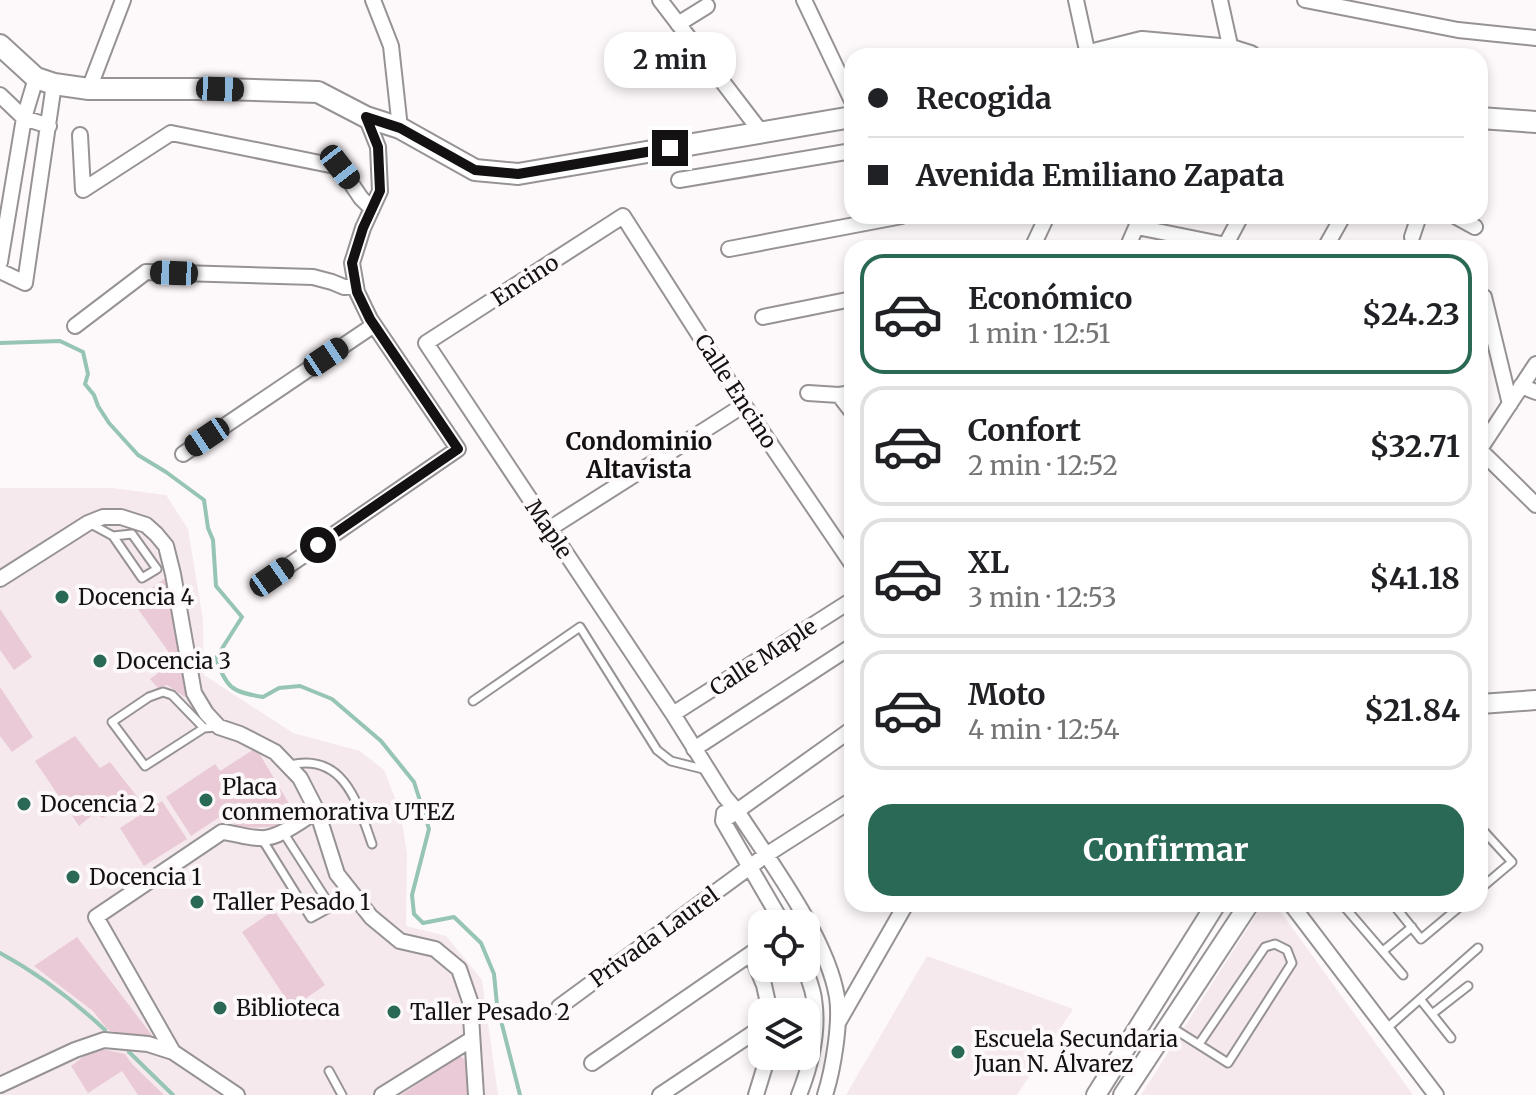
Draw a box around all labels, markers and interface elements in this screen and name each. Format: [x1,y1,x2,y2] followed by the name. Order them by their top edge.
[604,32,736,88] callout: 2 min
[633,43,707,76] text: 2 min
[196,76,244,102] car
[916,79,1052,117] text: Recogida
[652,130,688,166] route end
[316,141,364,193] car
[916,156,1285,194] text: Avenida Emiliano Zapata
[486,248,564,312] street label: Encino
[150,260,198,286] car
[872,278,944,350] icon: car
[968,279,1132,317] text: Económico
[1362,295,1460,333] text: $24.23
[968,317,1110,350] text: 1 min · 12:51
[689,329,783,454] street label: Calle Encino
[299,334,353,380] car
[872,410,944,482] icon: car
[968,411,1081,449] text: Confort
[180,414,234,460] car
[566,426,712,485] district label: Condominio Altavista
[1370,427,1460,465] text: $32.71
[968,449,1118,482] text: 2 min · 12:52
[519,494,579,564] street label: Maple
[300,527,336,563] route start
[872,542,944,614] icon: car
[968,543,1009,581] text: XL
[245,553,299,601] car
[1369,559,1460,597] text: $41.18
[968,581,1117,614] text: 3 min · 12:53
[78,583,195,611] place label: Docencia 4
[53,588,71,606] marker: Docencia 4
[704,612,822,702] street label: Calle Maple
[116,647,231,675] place label: Docencia 3
[91,652,109,670] marker: Docencia 3
[872,674,944,746] icon: car
[968,675,1046,713] text: Moto
[1364,691,1460,729] text: $21.84
[968,713,1120,746] text: 4 min · 12:54
[222,773,455,826] place label: Placa conmemorativa UTEZ
[40,790,156,818] place label: Docencia 2
[197,791,215,809] marker: Placa conmemorativa UTEZ
[15,795,33,813] marker: Docencia 2
[868,804,1464,896] button: Confirmar
[89,863,202,891] place label: Docencia 1
[64,868,82,886] marker: Docencia 1
[584,881,724,993] street label: Privada Laurel
[213,888,370,916] place label: Taller Pesado 1
[188,893,206,911] marker: Taller Pesado 1
[748,910,820,1070] map controls
[748,910,820,982] button: locate
[236,994,340,1022] place label: Biblioteca
[410,998,570,1026] place label: Taller Pesado 2
[748,998,820,1070] button: layers
[211,999,229,1017] marker: Biblioteca
[385,1003,403,1021] marker: Taller Pesado 2
[973,1025,1178,1078] place label: Escuela Secundaria Juan N. Álvarez
[949,1043,967,1061] marker: Escuela Secundaria Juan N. Álvarez

